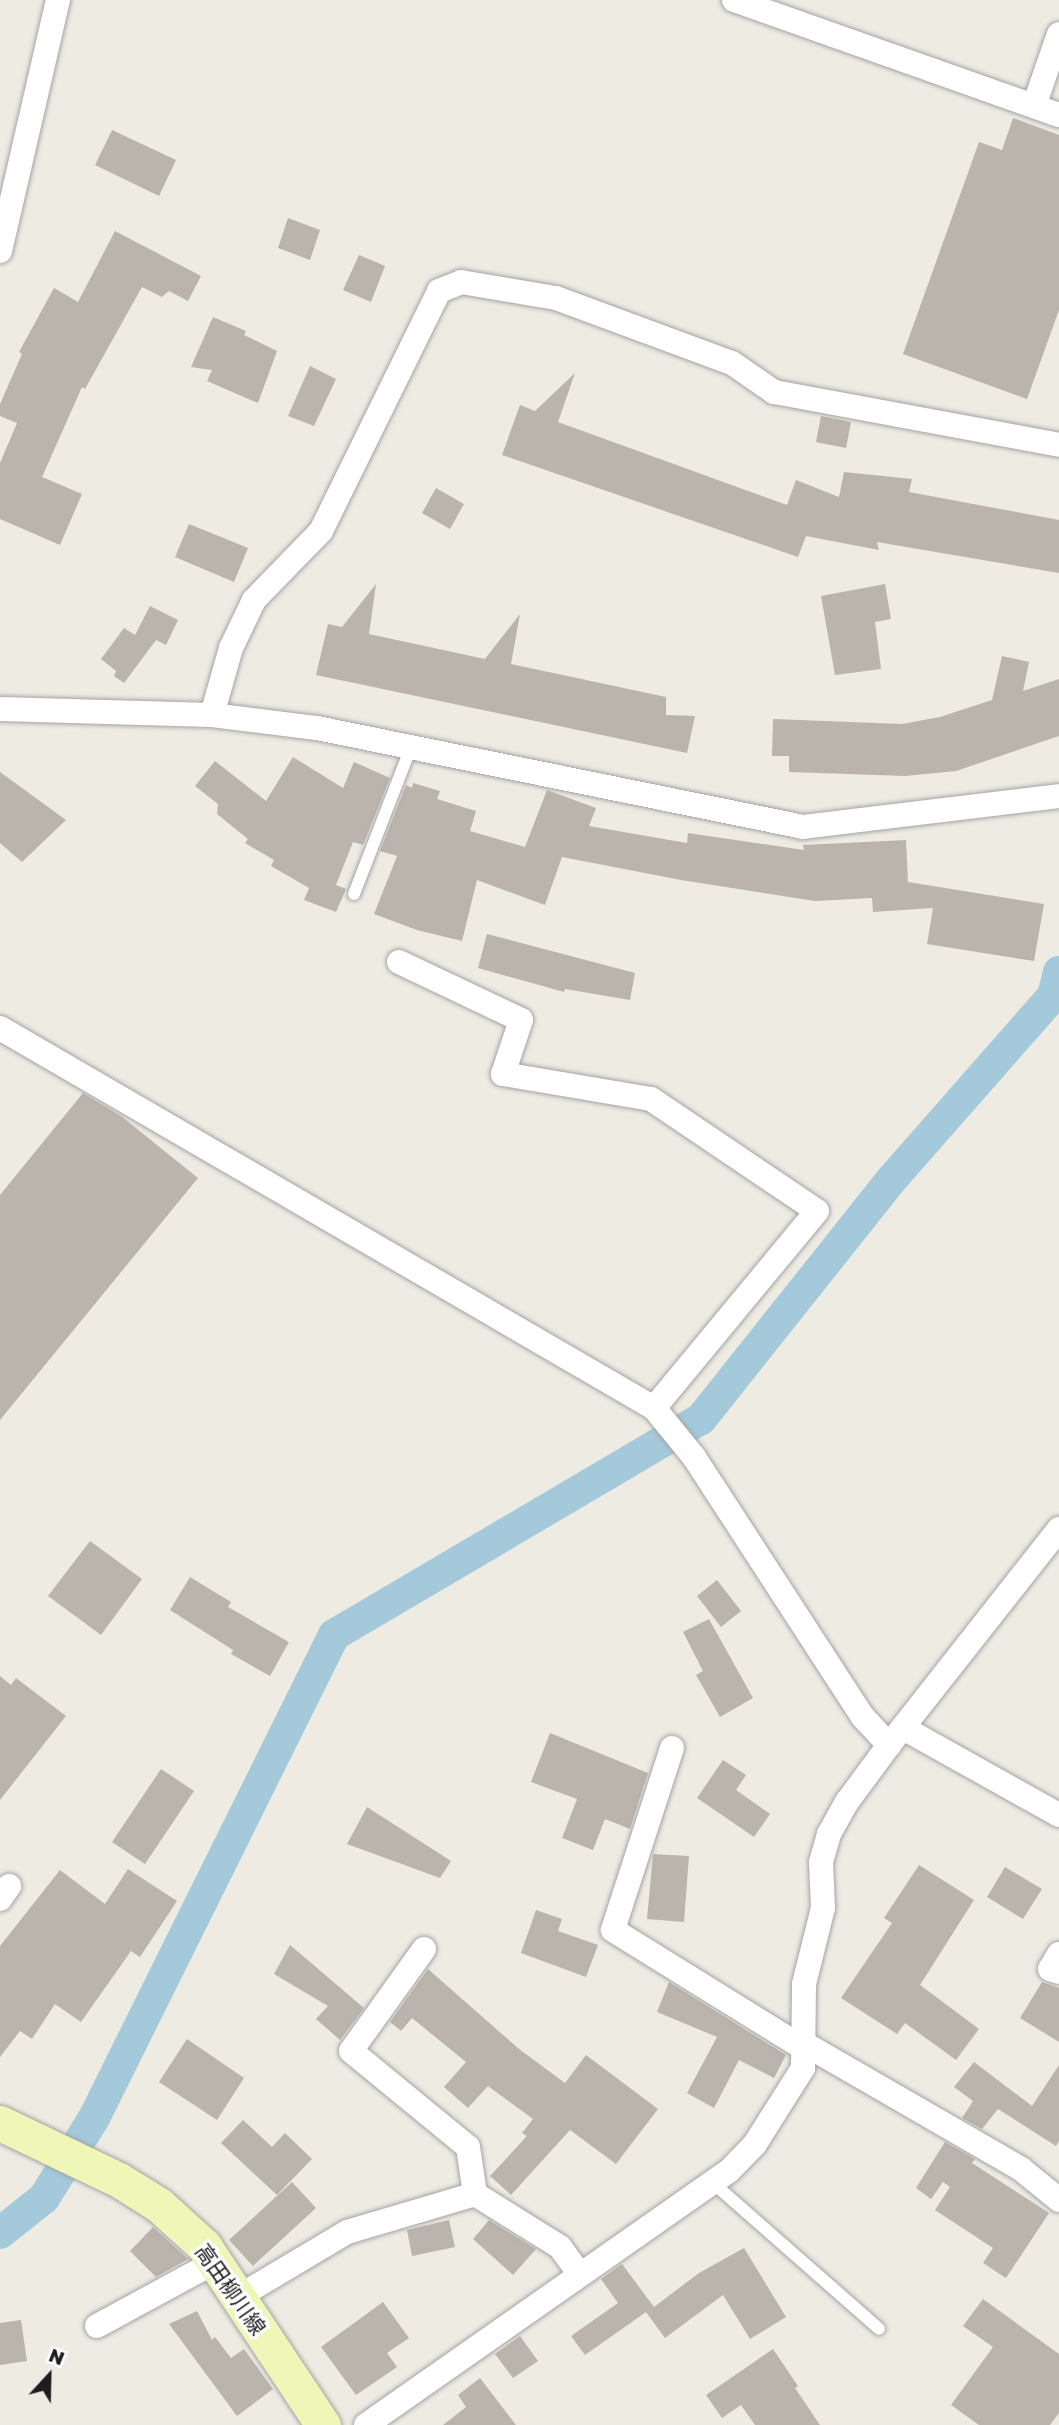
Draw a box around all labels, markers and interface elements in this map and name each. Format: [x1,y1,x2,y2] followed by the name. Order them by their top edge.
[191,2239,271,2339] street label: 高田柳川線
[14,2341,84,2411] north arrow
[46,2343,68,2369] text: N

